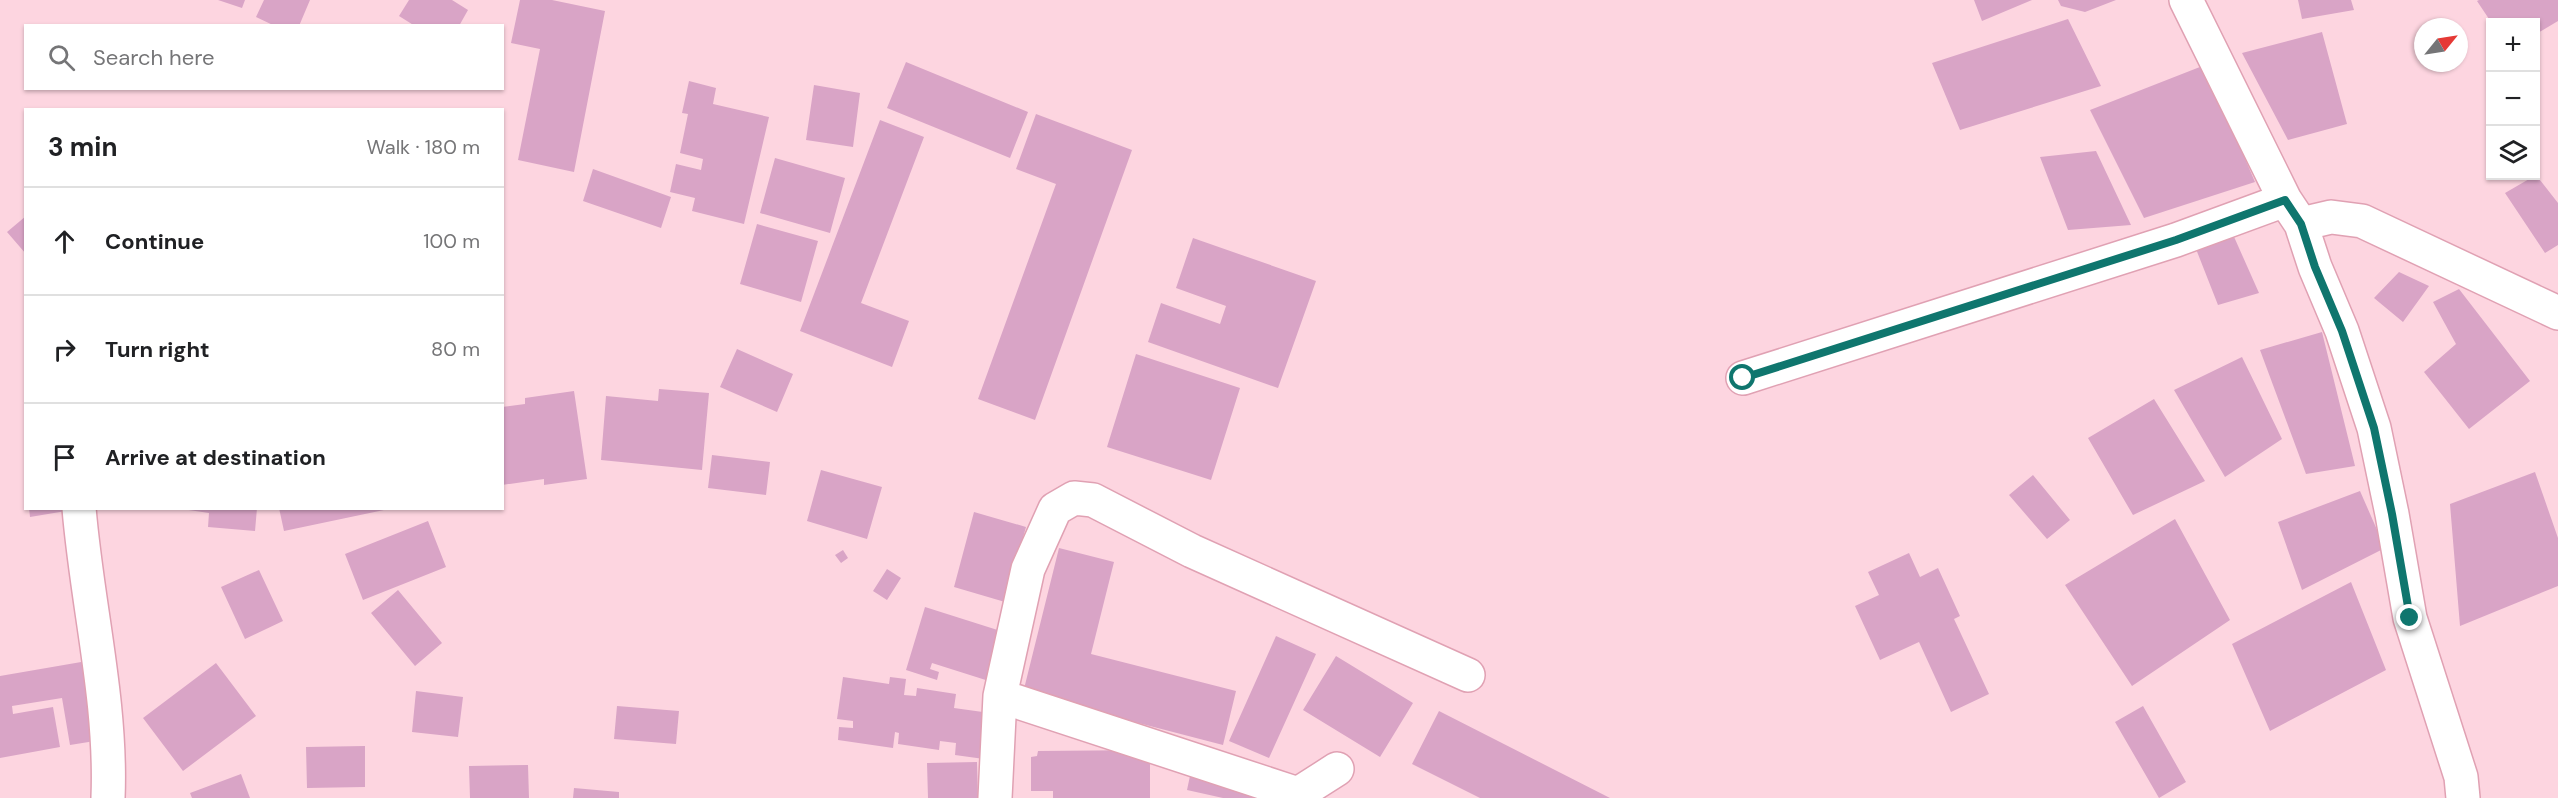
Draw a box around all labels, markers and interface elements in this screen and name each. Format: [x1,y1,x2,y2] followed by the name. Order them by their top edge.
[2414,18,2468,72] north arrow
[2486,18,2540,180] map controls
[2486,18,2540,72] button: +
[24,24,504,90] search box
[45,41,78,74] icon: search
[93,43,214,72] text: Search here
[2486,72,2540,126] button: −
[2486,126,2540,180] button: layers
[48,130,117,164] text: 3 min
[366,134,480,160] text: Walk · 180 m
[48,225,81,258] icon: ahead
[105,227,204,256] text: Continue
[423,228,480,254] text: 100 m
[48,333,81,366] icon: right
[105,335,210,364] text: Turn right
[431,336,480,362] text: 80 m
[1729,364,1755,390] route start
[48,441,81,474] icon: arrive
[105,443,326,472] text: Arrive at destination
[2396,604,2422,630] route end

